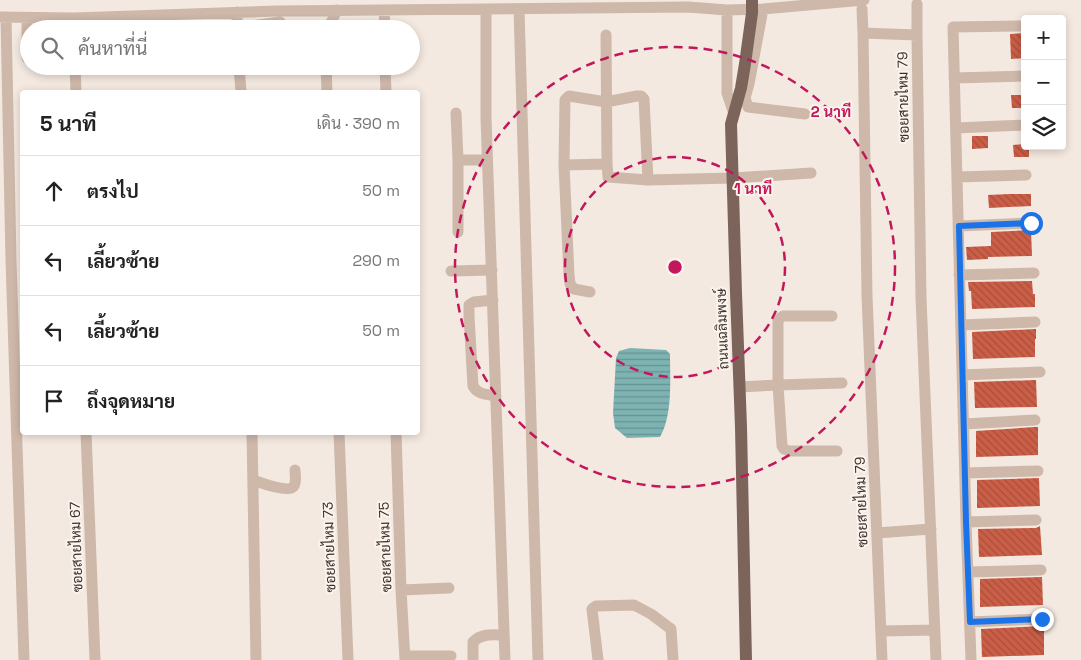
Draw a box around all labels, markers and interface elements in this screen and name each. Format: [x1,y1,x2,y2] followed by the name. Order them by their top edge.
[1021,15,1066,150] map controls
[1021,15,1066,60] button: +
[20,20,420,75] search box
[38,34,66,62] icon: search
[78,36,147,61] text: ค้นหาที่นี่
[893,51,913,143] street label: ซอยสายไหม 79
[1021,60,1066,105] button: −
[811,102,851,121] text: 2 นาที
[1021,105,1066,150] button: layers
[40,110,97,137] text: 5 นาที
[317,113,400,134] text: เดิน · 390 m
[40,177,68,205] icon: ahead
[87,179,139,204] text: ตรงไป
[734,179,772,198] text: 1 นาที
[362,180,400,201] text: 50 m
[1020,212,1043,235] route start
[40,247,68,275] icon: left
[87,249,159,274] text: เลี้ยวซ้าย
[352,250,400,271] text: 290 m
[666,258,684,276] centre of rings
[712,288,732,370] street label: ถนนเฉลิมพงษ์
[40,317,68,345] icon: left
[87,319,159,344] text: เลี้ยวซ้าย
[362,320,400,341] text: 50 m
[40,387,68,415] icon: arrive
[87,389,175,414] text: ถึงจุดหมาย
[850,456,872,548] street label: ซอยสายไหม 79
[65,501,87,593] street label: ซอยสายไหม 67
[318,501,340,593] street label: ซอยสายไหม 73
[374,501,396,593] street label: ซอยสายไหม 75
[1031,608,1054,631] route end

